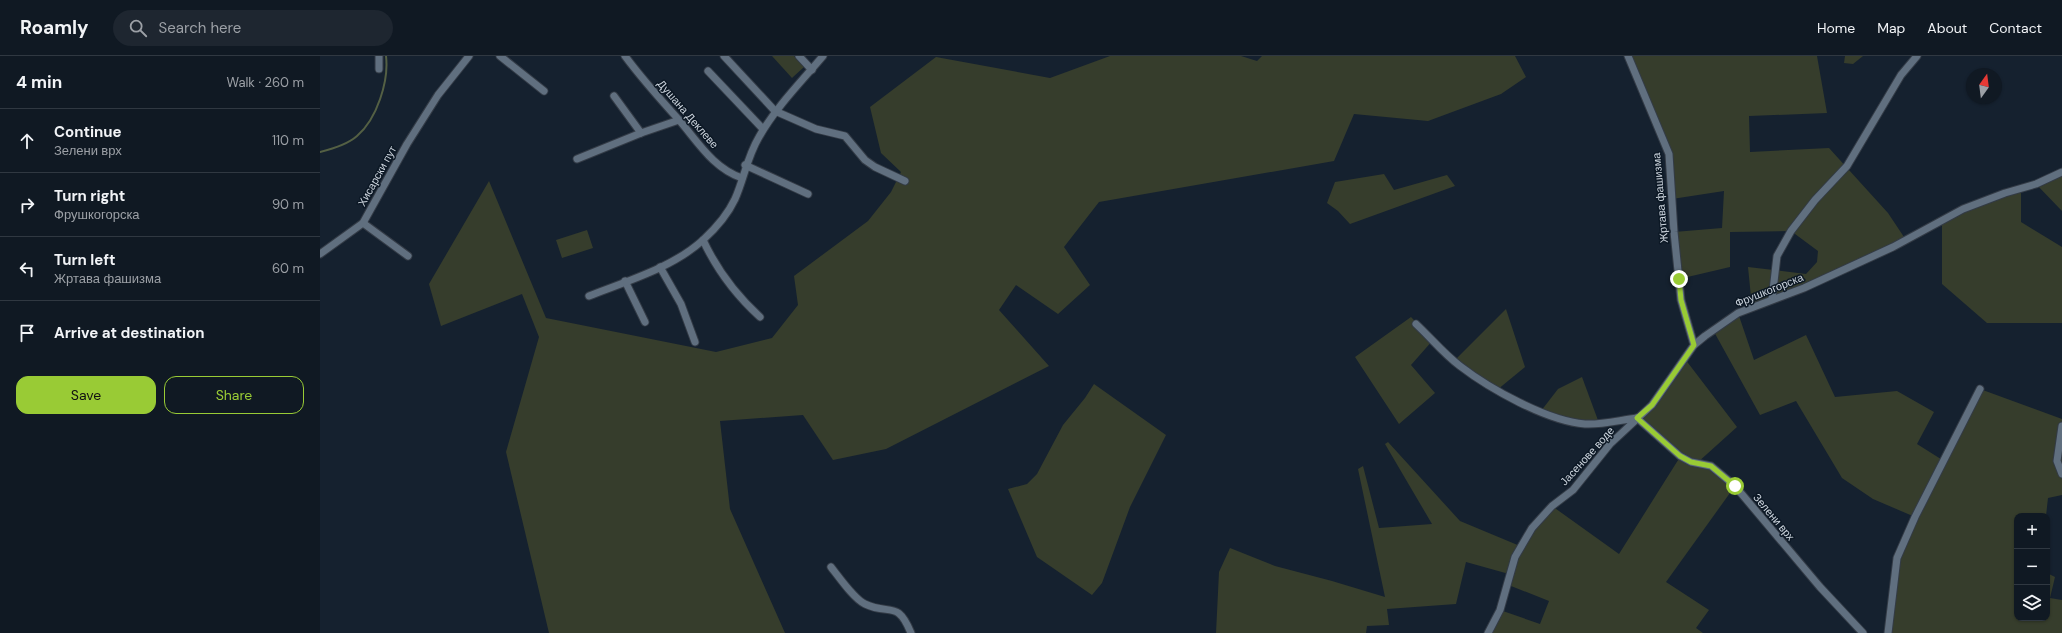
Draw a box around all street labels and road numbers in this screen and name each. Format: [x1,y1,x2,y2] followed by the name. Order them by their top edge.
[654,77,722,151] street label: Душана Деклеве
[355,143,399,209] street label: Хисарски пут
[1649,151,1671,244] street label: Жртава фашизма
[1733,270,1806,310] street label: Фрушкогорска
[1557,424,1617,488] street label: Јасенове воде
[1750,491,1798,544] street label: Зелени врх

